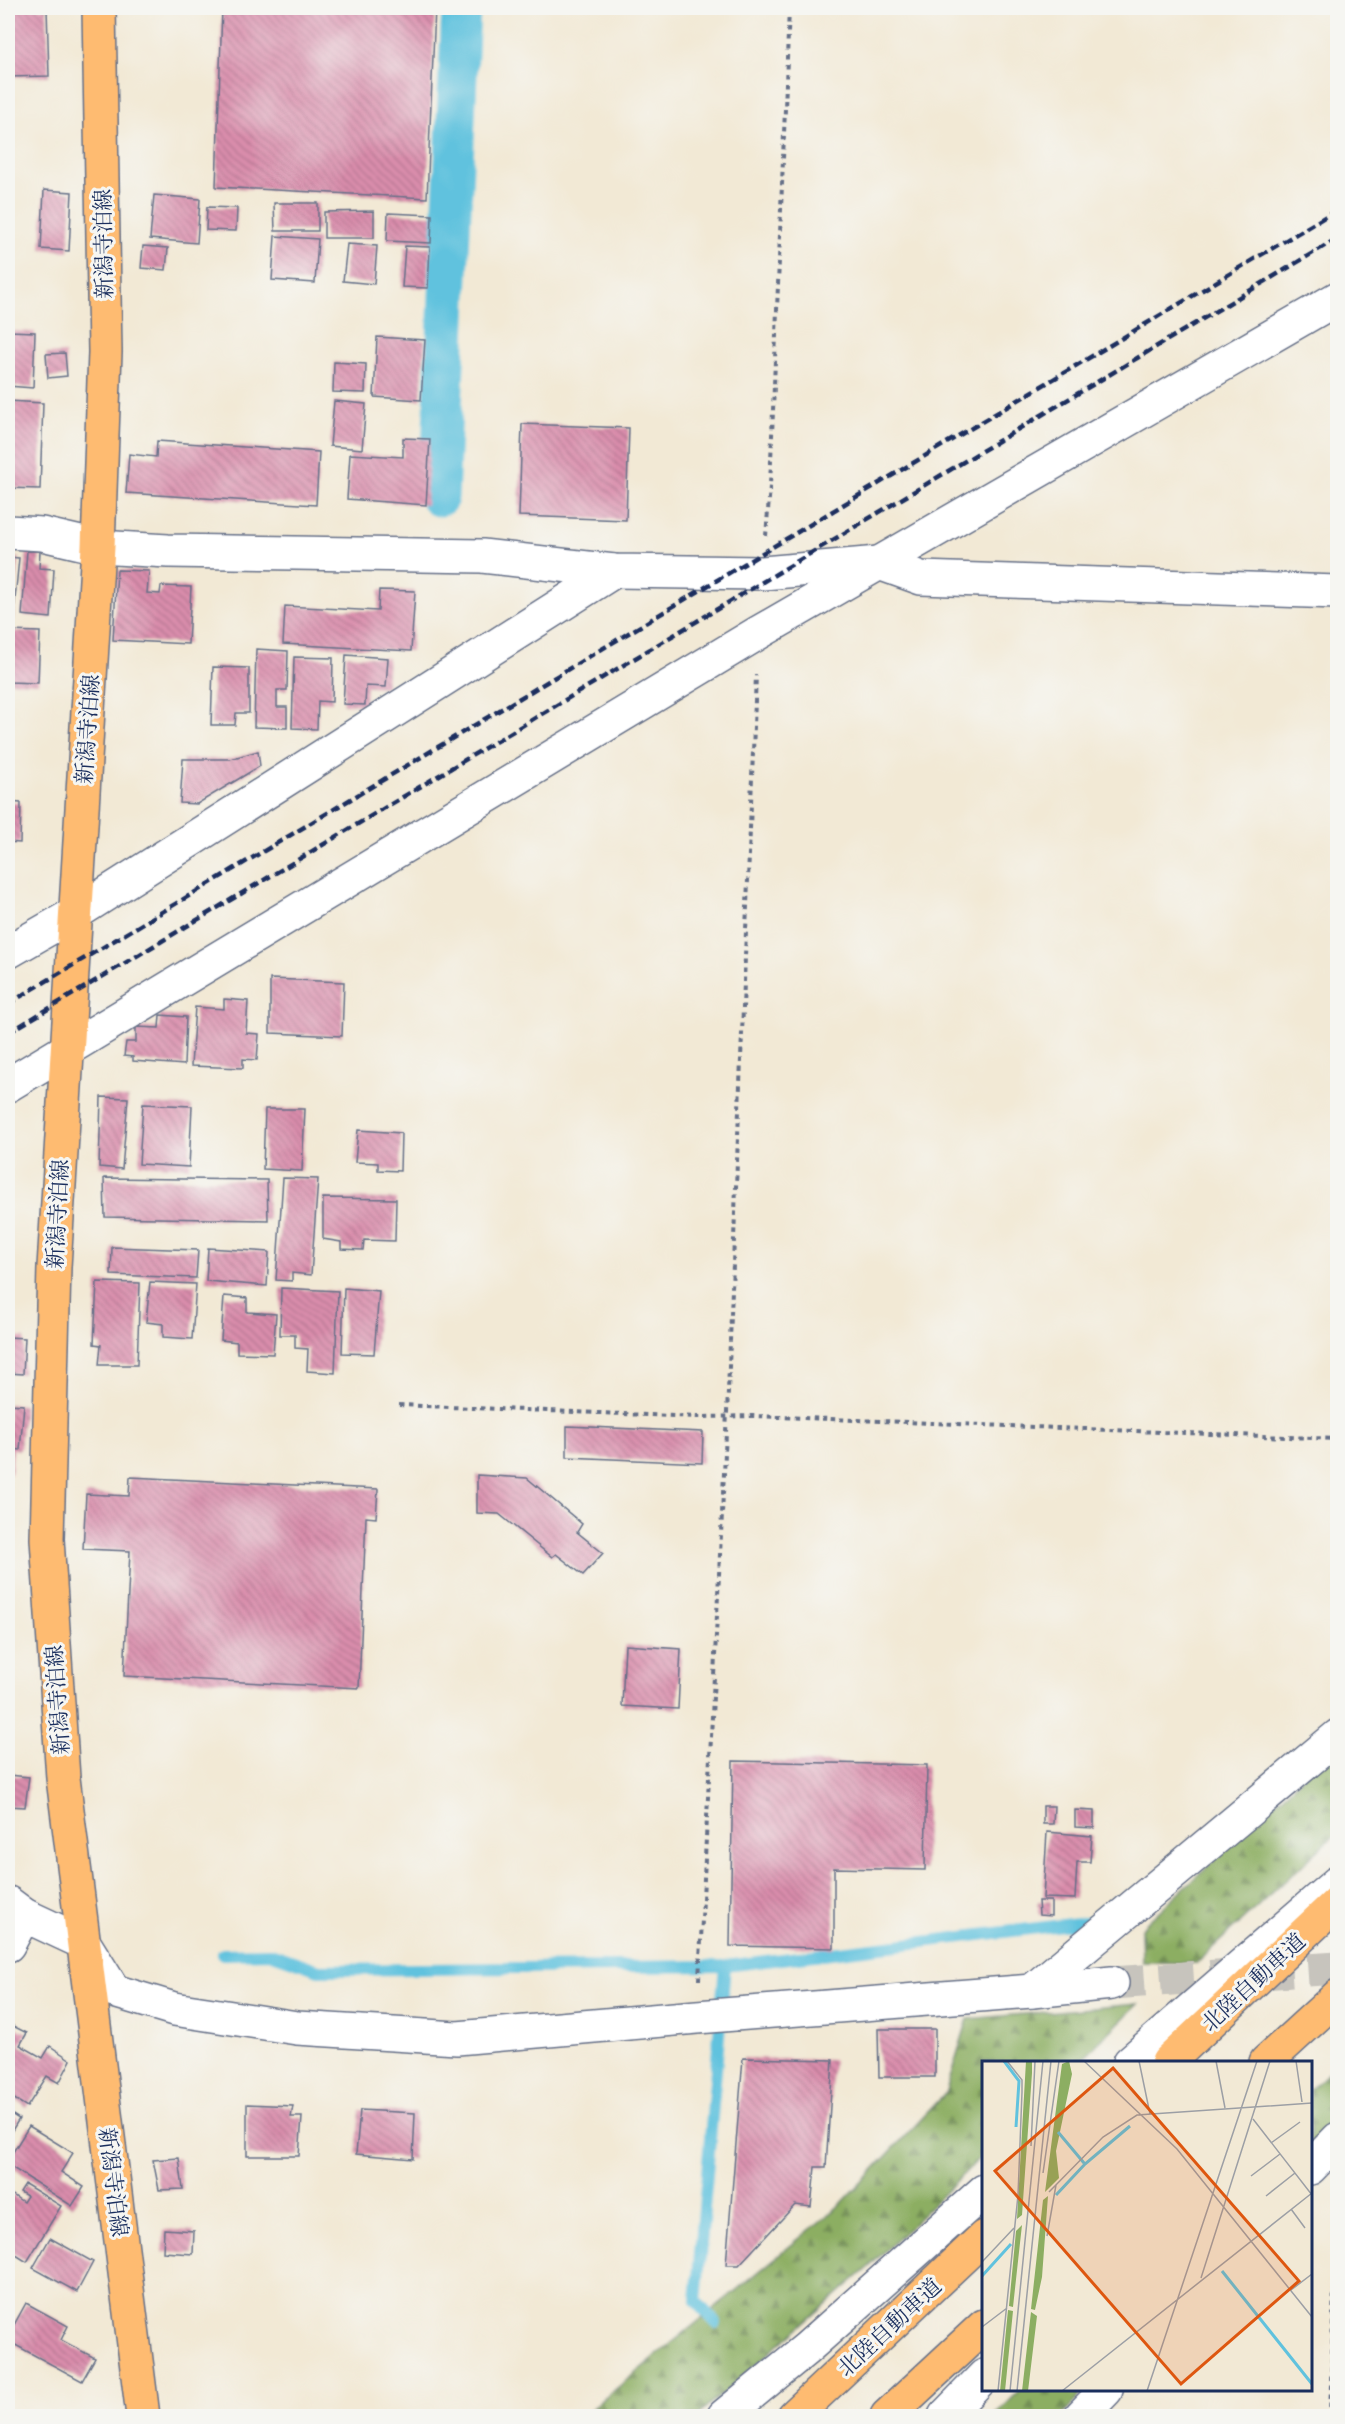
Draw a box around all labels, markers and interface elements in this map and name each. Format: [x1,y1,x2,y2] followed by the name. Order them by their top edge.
[86,189,120,299] street label: 新潟寺泊線
[67,673,107,785] street label: 新潟寺泊線
[38,1158,76,1270] street label: 新潟寺泊線
[37,1644,77,1756] street label: 新潟寺泊線
[1194,1925,1312,2039] street label: 北陸自動車道
[982,2061,1312,2391] inset map
[91,2125,137,2239] street label: 新潟寺泊線
[830,2270,948,2384] street label: 北陸自動車道

